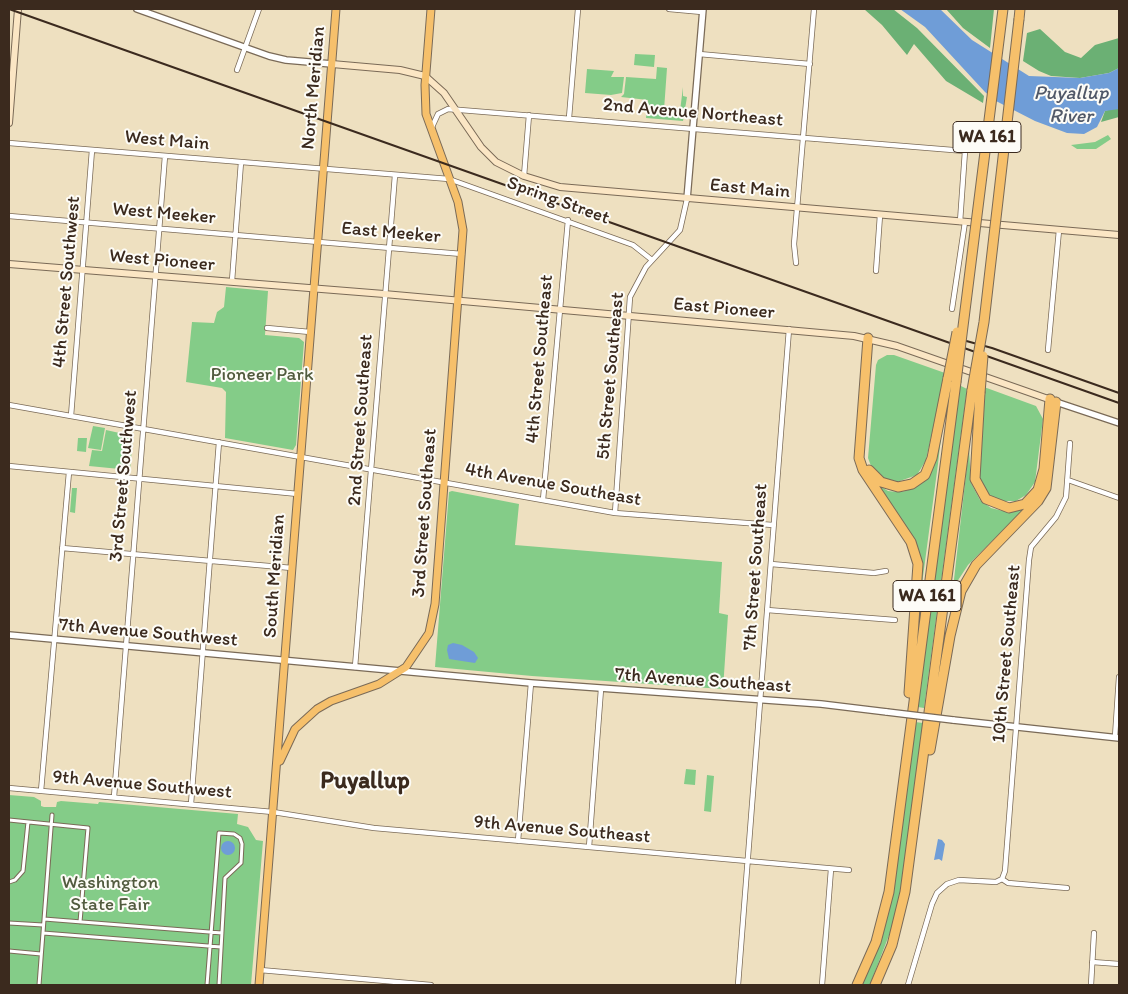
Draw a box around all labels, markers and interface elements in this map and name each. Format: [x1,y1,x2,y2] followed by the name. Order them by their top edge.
[297,25,331,151] street label: North Meridian
[1034,82,1108,129] water label: Puyallup River
[602,94,784,132] street label: 2nd Avenue Northeast
[953,121,1021,152] road number: WA 161
[124,126,210,156] street label: West Main
[503,172,613,230] street label: Spring Street
[709,174,791,204] street label: East Main
[48,195,86,369] street label: 4th Street Southwest
[111,198,217,230] street label: West Meeker
[341,217,441,249] street label: East Meeker
[108,245,216,277] street label: West Pioneer
[521,274,559,444] street label: 4th Street Southeast
[592,291,630,461] street label: 5th Street Southeast
[672,293,776,325] street label: East Pioneer
[344,333,378,507] street label: 2nd Street Southeast
[210,364,314,386] park label: Pioneer Park
[105,389,143,563] street label: 3rd Street Southwest
[408,428,442,598] street label: 3rd Street Southeast
[463,458,643,512] street label: 4th Avenue Southeast
[739,483,773,651] street label: 7th Street Southeast
[259,513,291,639] street label: South Meridian
[988,564,1026,744] street label: 10th Street Southeast
[893,580,961,612] road number: WA 161
[58,614,238,652] street label: 7th Avenue Southwest
[614,663,792,699] street label: 7th Avenue Southeast
[51,766,233,804] street label: 9th Avenue Southwest
[320,768,410,796] district label: Puyallup
[473,811,651,849] street label: 9th Avenue Southeast
[62,872,158,916] park label: Washington State Fair

